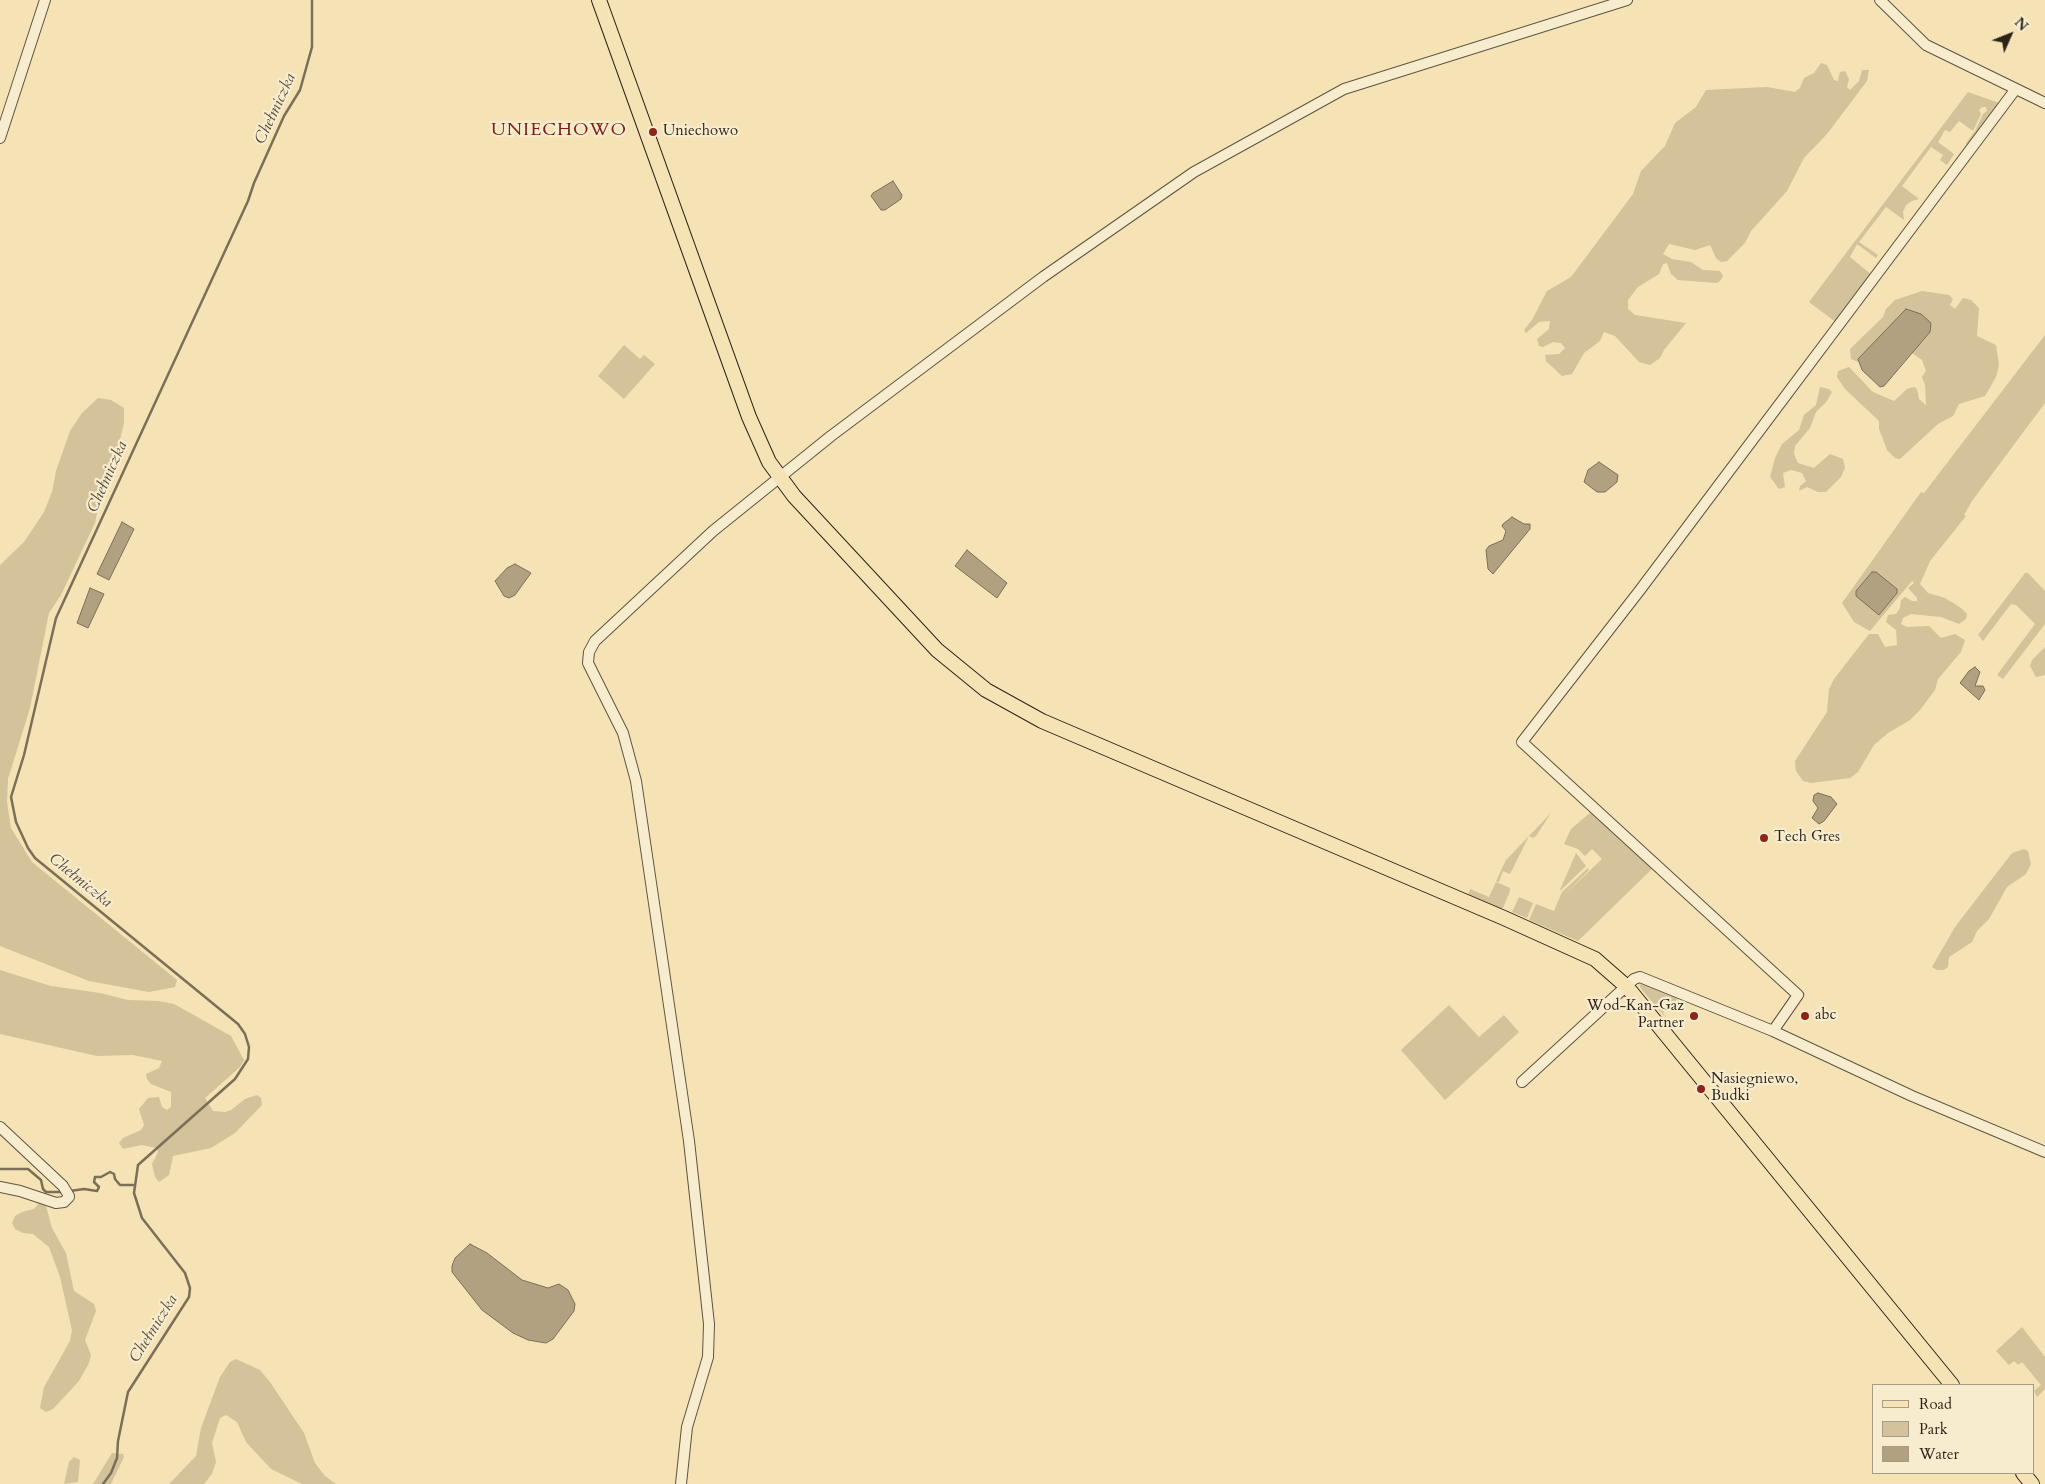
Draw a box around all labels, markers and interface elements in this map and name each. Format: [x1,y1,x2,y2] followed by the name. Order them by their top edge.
[1985,10,2035,60] north arrow
[2010,13,2032,35] text: N
[251,71,301,147] water label: Chełmiczka
[490,120,628,142] district label: UNIECHOWO
[663,123,738,141] place label: Uniechowo
[647,126,659,138] marker: Uniechowo
[84,438,132,516] water label: Chełmiczka
[1774,829,1840,847] place label: Tech Gres
[1758,832,1770,844] marker: Tech Gres
[44,850,116,912] water label: Chełmiczka
[1587,998,1684,1033] place label: Wod-Kan-Gaz Partner
[1815,1007,1836,1025] place label: abc
[1688,1010,1700,1022] marker: Wod-Kan-Gaz Partner
[1799,1010,1811,1022] marker: abc
[1711,1071,1798,1106] place label: Nasiegniewo, Budki
[1695,1083,1707,1095] marker: Nasiegniewo, Budki
[126,1292,182,1366] water label: Chełmiczka
[1872,1384,2035,1474] legend
[1919,1394,1952,1414] text: Road
[1919,1419,1948,1439] text: Park
[1919,1444,1959,1464] text: Water

